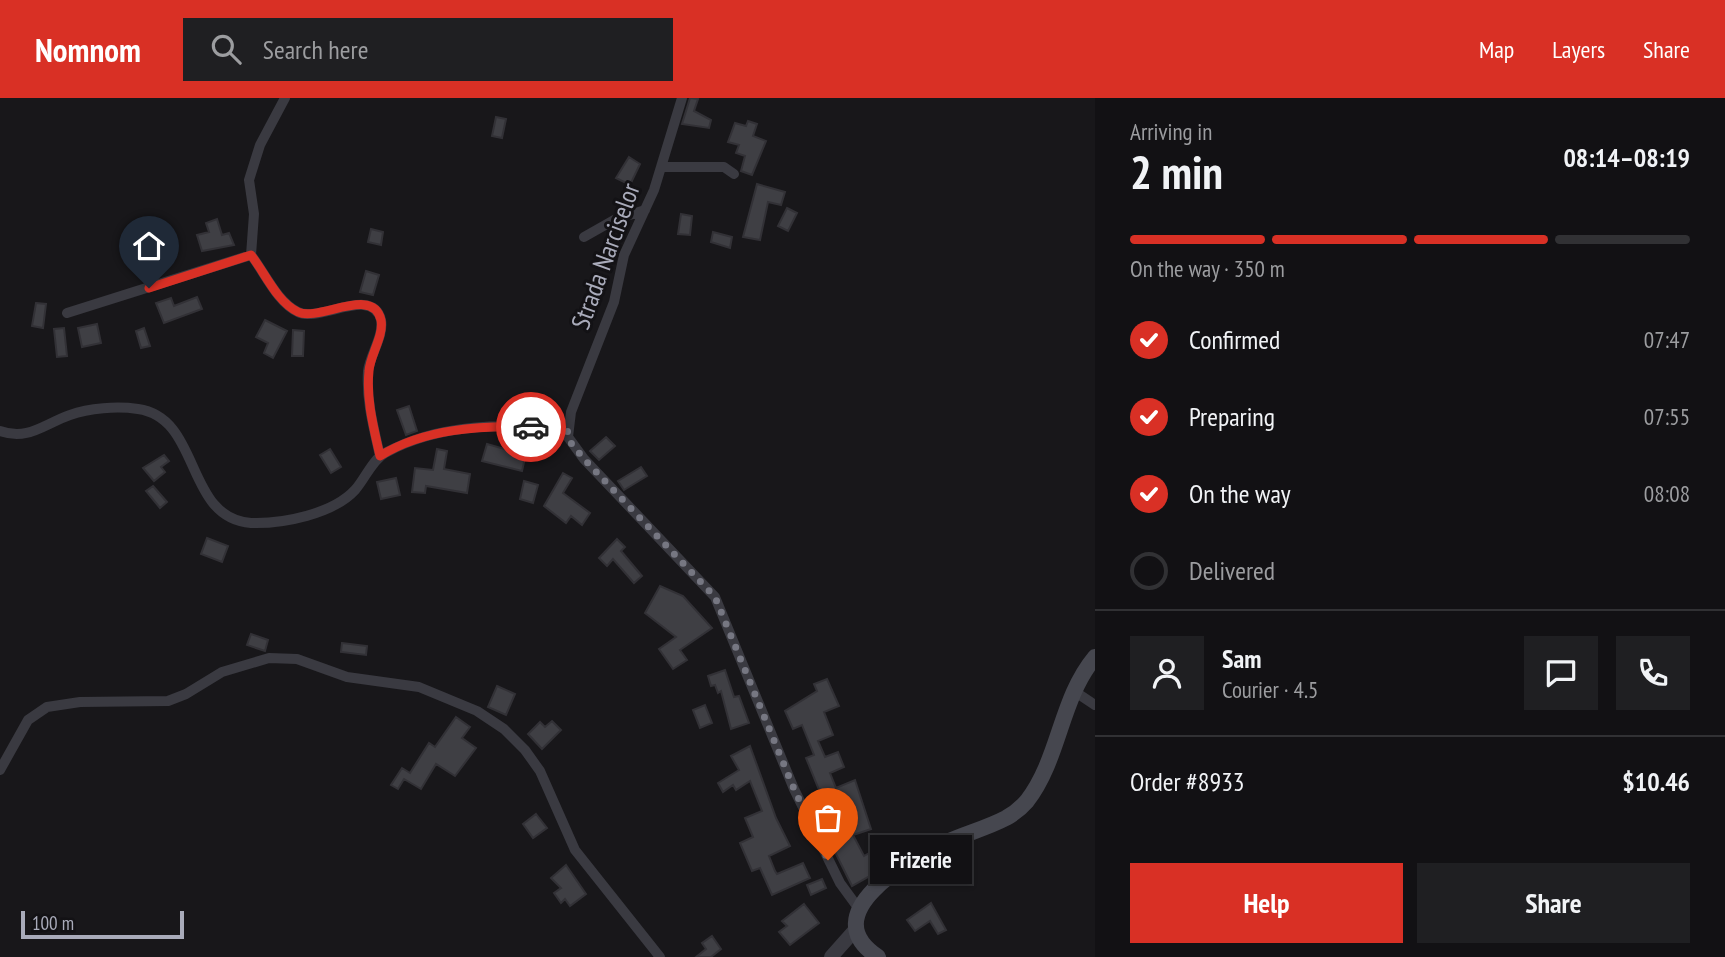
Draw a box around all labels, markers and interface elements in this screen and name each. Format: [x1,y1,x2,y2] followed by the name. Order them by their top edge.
[183,18,673,81] search box
[35,28,141,71] text: Nomnom
[207,30,245,68] icon: search
[263,33,368,66] text: Search here
[1479,34,1514,65] text: Map
[1552,34,1605,65] text: Layers
[1643,34,1690,65] text: Share
[1130,117,1212,146] text: Arriving in
[1563,141,1690,174] text: 08:14–08:19
[1130,142,1223,202] text: 2 min
[563,178,647,334] street label: Strada Narciselor
[119,216,179,288] pin
[130,227,168,265] icon: home
[1130,254,1285,283] text: On the way · 350 m
[1130,321,1168,359] icon: check
[1189,323,1280,356] text: Confirmed
[1644,325,1690,354] text: 07:47
[496,392,566,462] courier
[1130,398,1168,436] icon: check
[1189,400,1275,433] text: Preparing
[1644,402,1690,431] text: 07:55
[512,408,550,446] icon: car
[1130,475,1168,513] icon: check
[1189,477,1291,510] text: On the way
[1644,479,1690,508] text: 08:08
[1189,554,1275,587] text: Delivered
[1130,636,1204,710] button: person
[1524,636,1598,710] button: chat
[1616,636,1690,710] button: phone
[1222,642,1261,675] text: Sam
[1222,675,1318,704] text: Courier · 4.5
[1130,765,1245,798] text: Order #8933
[1622,765,1690,798] text: $10.46
[798,788,858,860] pin
[809,799,847,837] icon: bag
[870,836,972,884] callout: Frizerie
[890,845,952,874] text: Frizerie
[1130,863,1403,943] button: Help
[1417,863,1690,943] button: Share
[21,908,184,940] scale bar
[32,911,74,935] text: 100 m

